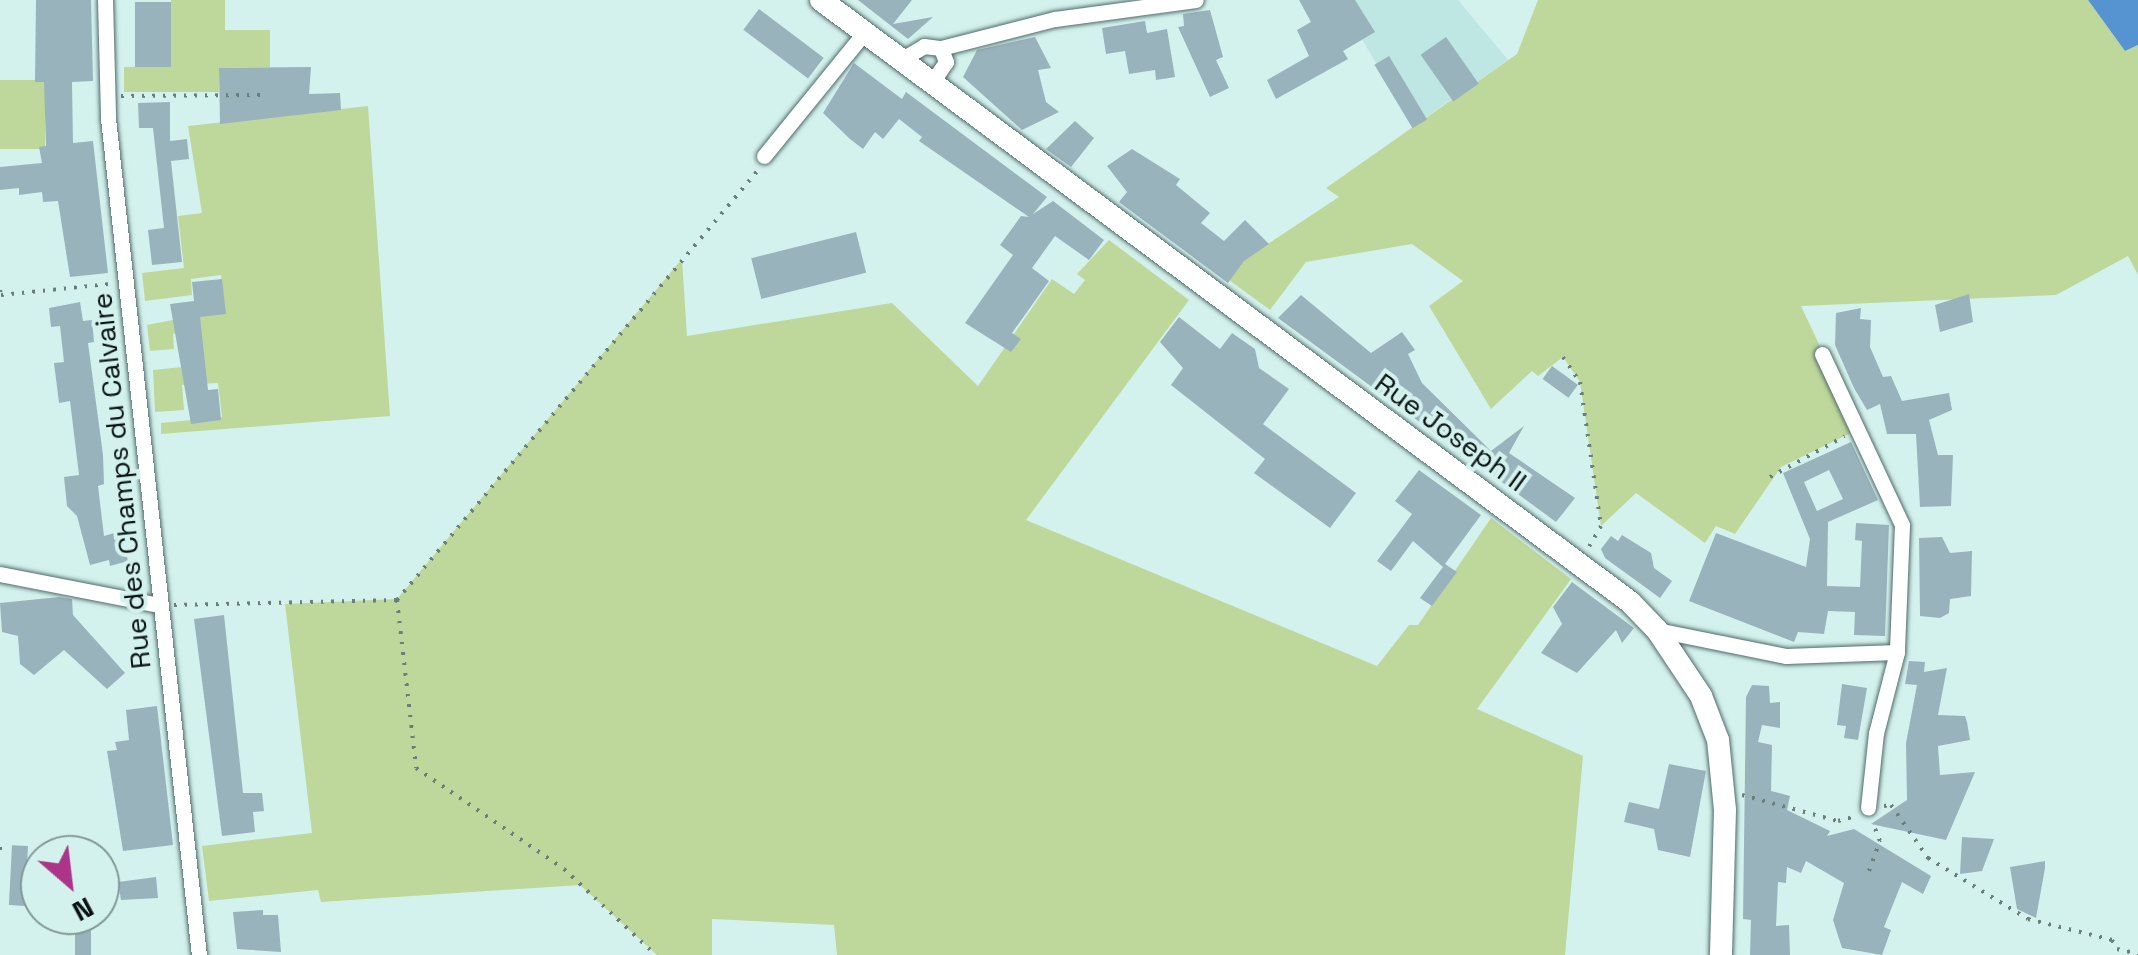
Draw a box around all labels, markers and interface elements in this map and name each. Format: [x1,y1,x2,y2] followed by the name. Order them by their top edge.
[85,291,157,671] street label: Rue des Champs du Calvaire
[1369,366,1533,498] street label: Rue Joseph II
[20,835,120,935] north arrow
[66,889,100,930] text: N

